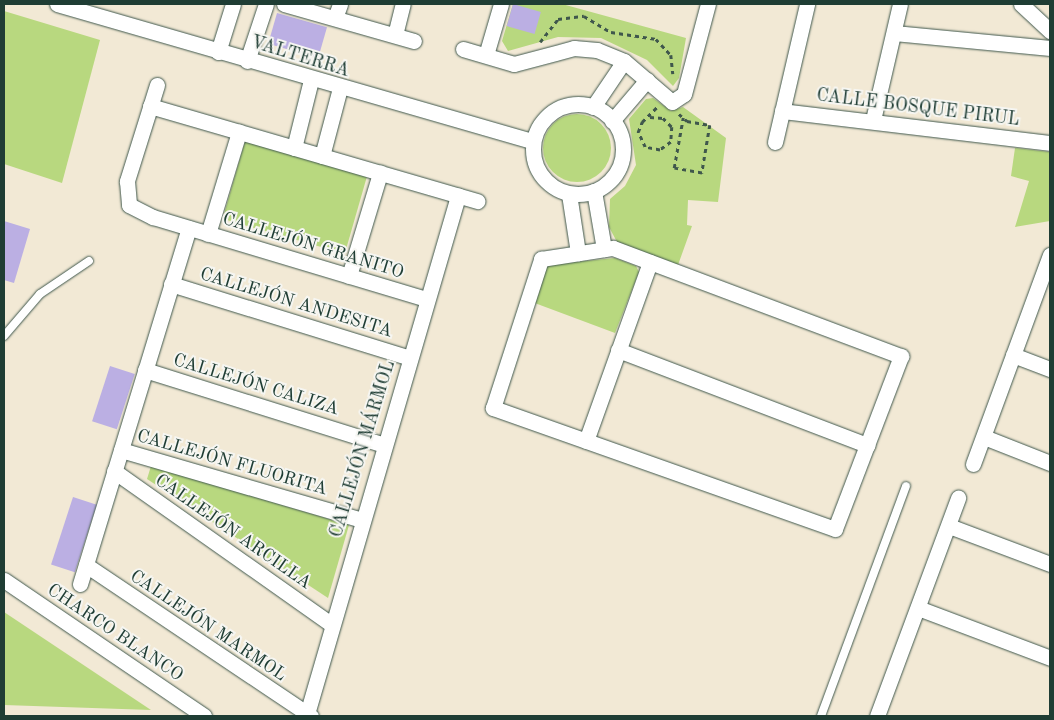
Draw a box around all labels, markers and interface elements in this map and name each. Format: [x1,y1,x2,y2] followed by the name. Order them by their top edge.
[248,32,352,82] street label: VALTERRA
[815,85,1021,131] street label: CALLE BOSQUE PIRUL
[220,208,406,284] street label: CALLEJÓN GRANITO
[197,263,395,343] street label: CALLEJÓN ANDESITA
[171,350,341,420] street label: CALLEJÓN CALIZA
[326,358,400,540] street label: CALLEJÓN MÁRMOL
[134,425,330,501] street label: CALLEJÓN FLUORITA
[151,470,315,594] street label: CALLEJÓN ARCILLA
[126,566,290,686] street label: CALLEJÓN MARMOL
[43,579,187,687] street label: CHARCO BLANCO

